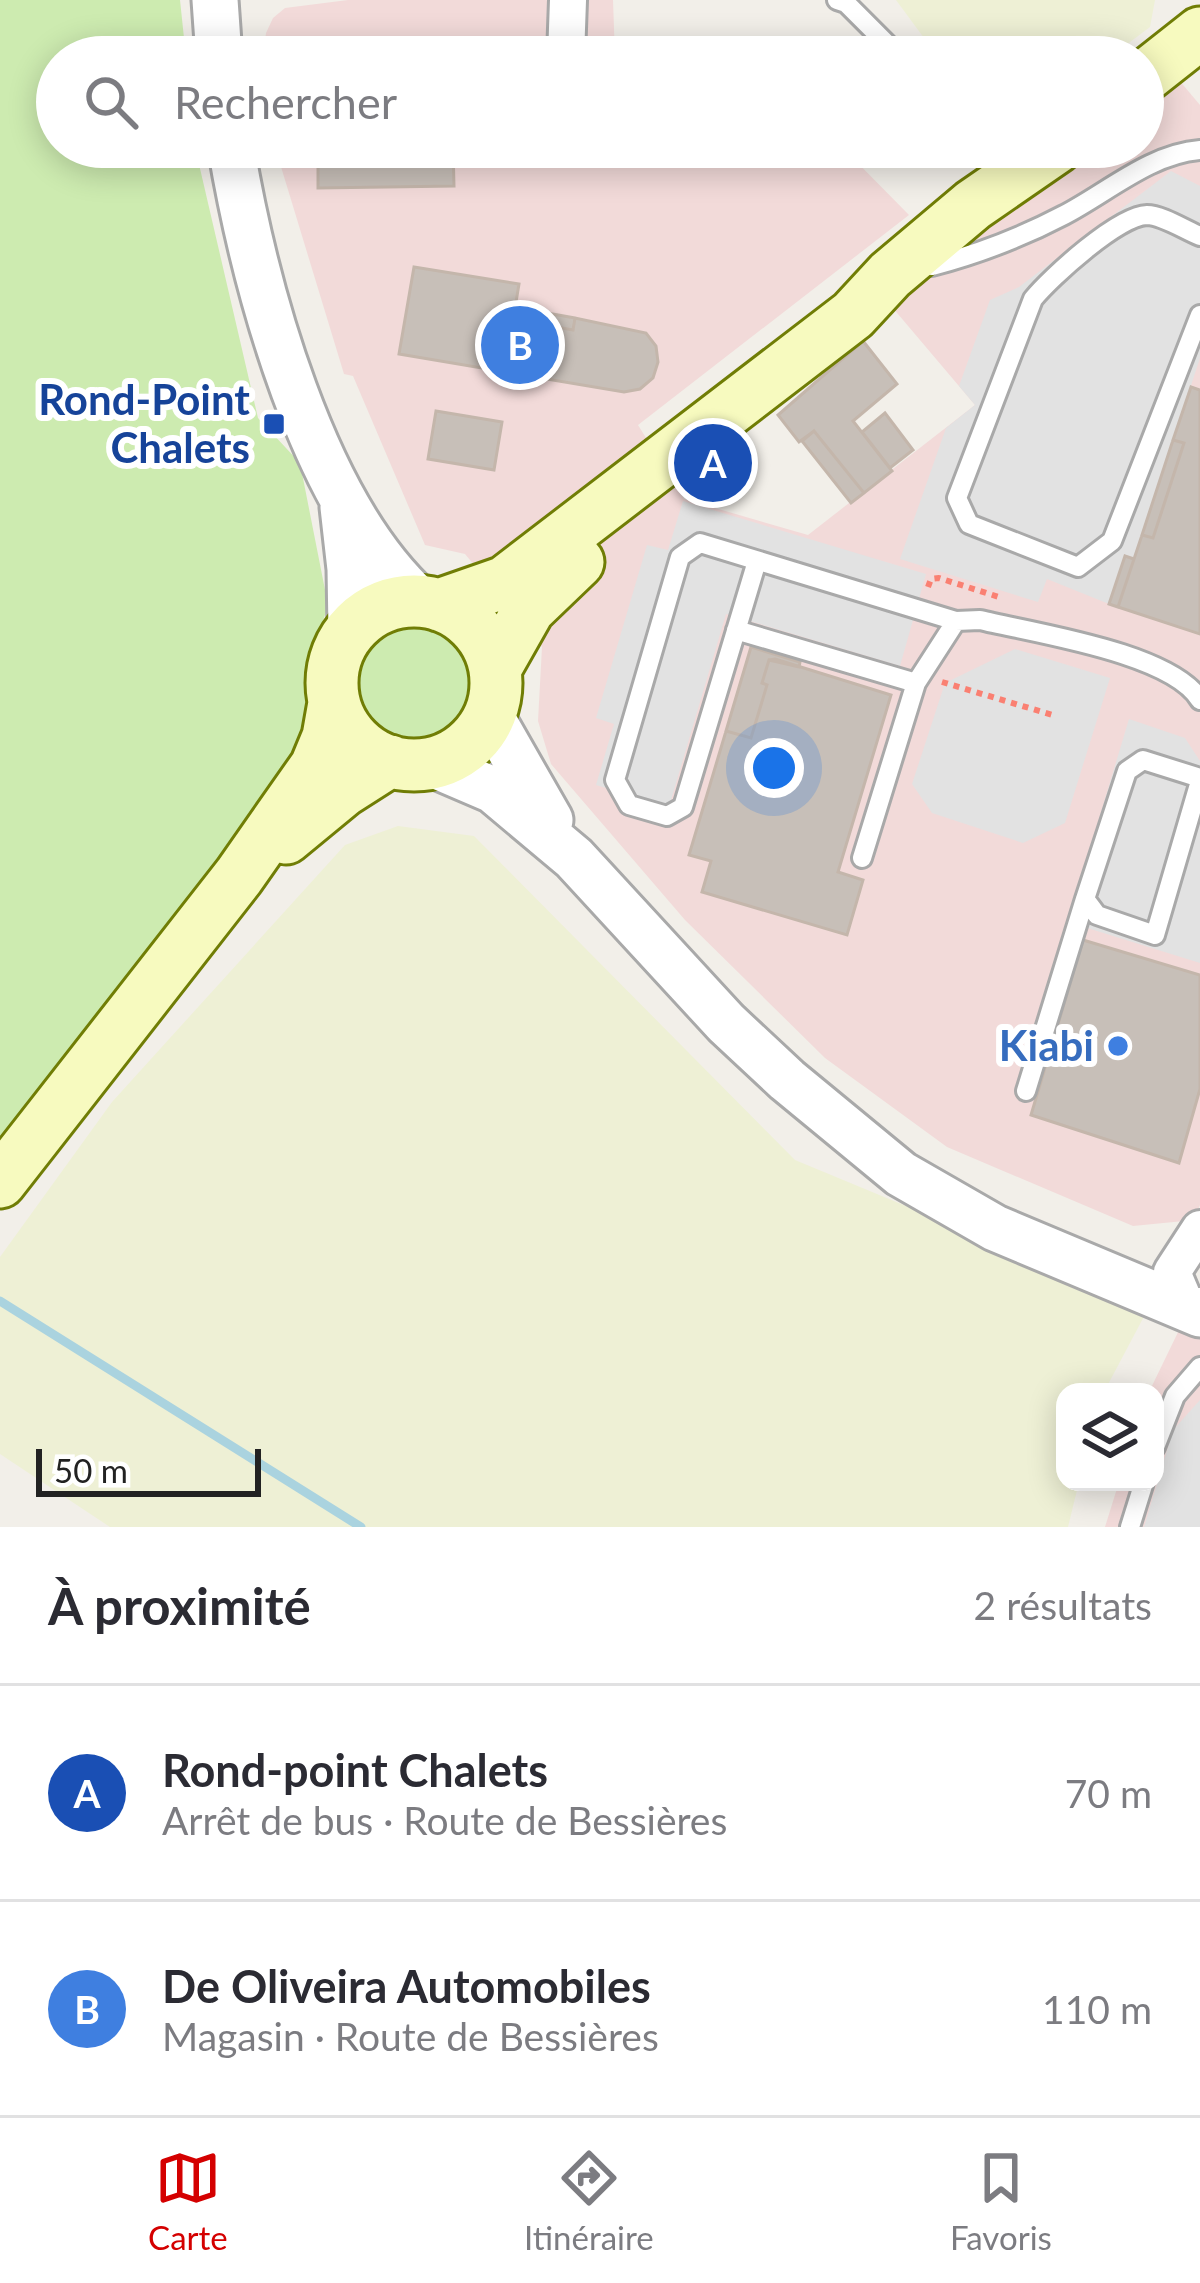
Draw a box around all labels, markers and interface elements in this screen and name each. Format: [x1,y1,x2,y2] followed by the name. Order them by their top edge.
[36,36,1164,168] search box
[78,69,144,135] icon: search
[174,75,397,129] text: Rechercher
[481,300,559,390] pin: B
[38,374,250,472] place label: Rond-Point Chalets
[261,411,287,437] marker: Rond-Point Chalets
[674,418,752,508] pin: A
[744,738,804,798] your location
[999,1020,1094,1070] place label: Kiabi
[1105,1033,1131,1059] marker: Kiabi
[1056,1383,1164,1491] map controls
[1056,1383,1164,1491] button: layers
[36,1443,261,1496] scale bar
[54,1450,128,1490] text: 50 m
[48,1575,311,1636] text: À proximité
[974,1582,1152,1628] text: 2 résultats
[162,1743,548,1797] text: Rond-point Chalets
[73,1770,101,1816] text: A
[1065,1770,1152,1816] text: 70 m
[162,1797,727,1843] text: Arrêt de bus · Route de Bessières
[162,1959,651,2013] text: De Oliveira Automobiles
[74,1986,100,2032] text: B
[1042,1986,1152,2032] text: 110 m
[162,2013,659,2059] text: Magasin · Route de Bessières
[148,2145,228,2257] tab: Carte
[524,2145,654,2257] tab: Itinéraire
[950,2145,1052,2257] tab: Favoris

